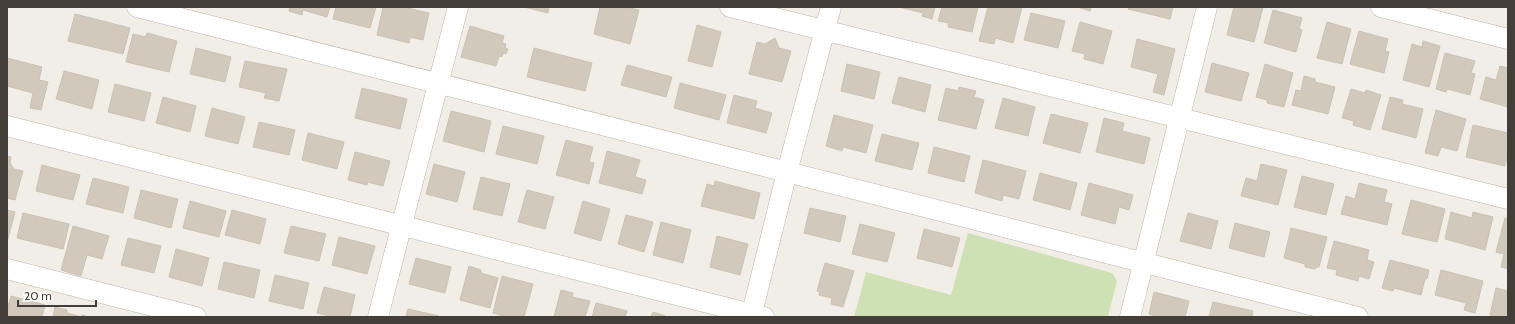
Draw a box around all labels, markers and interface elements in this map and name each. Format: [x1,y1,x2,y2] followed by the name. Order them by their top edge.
[18,282,96,308] scale bar
[24,288,52,303] text: 20 m

